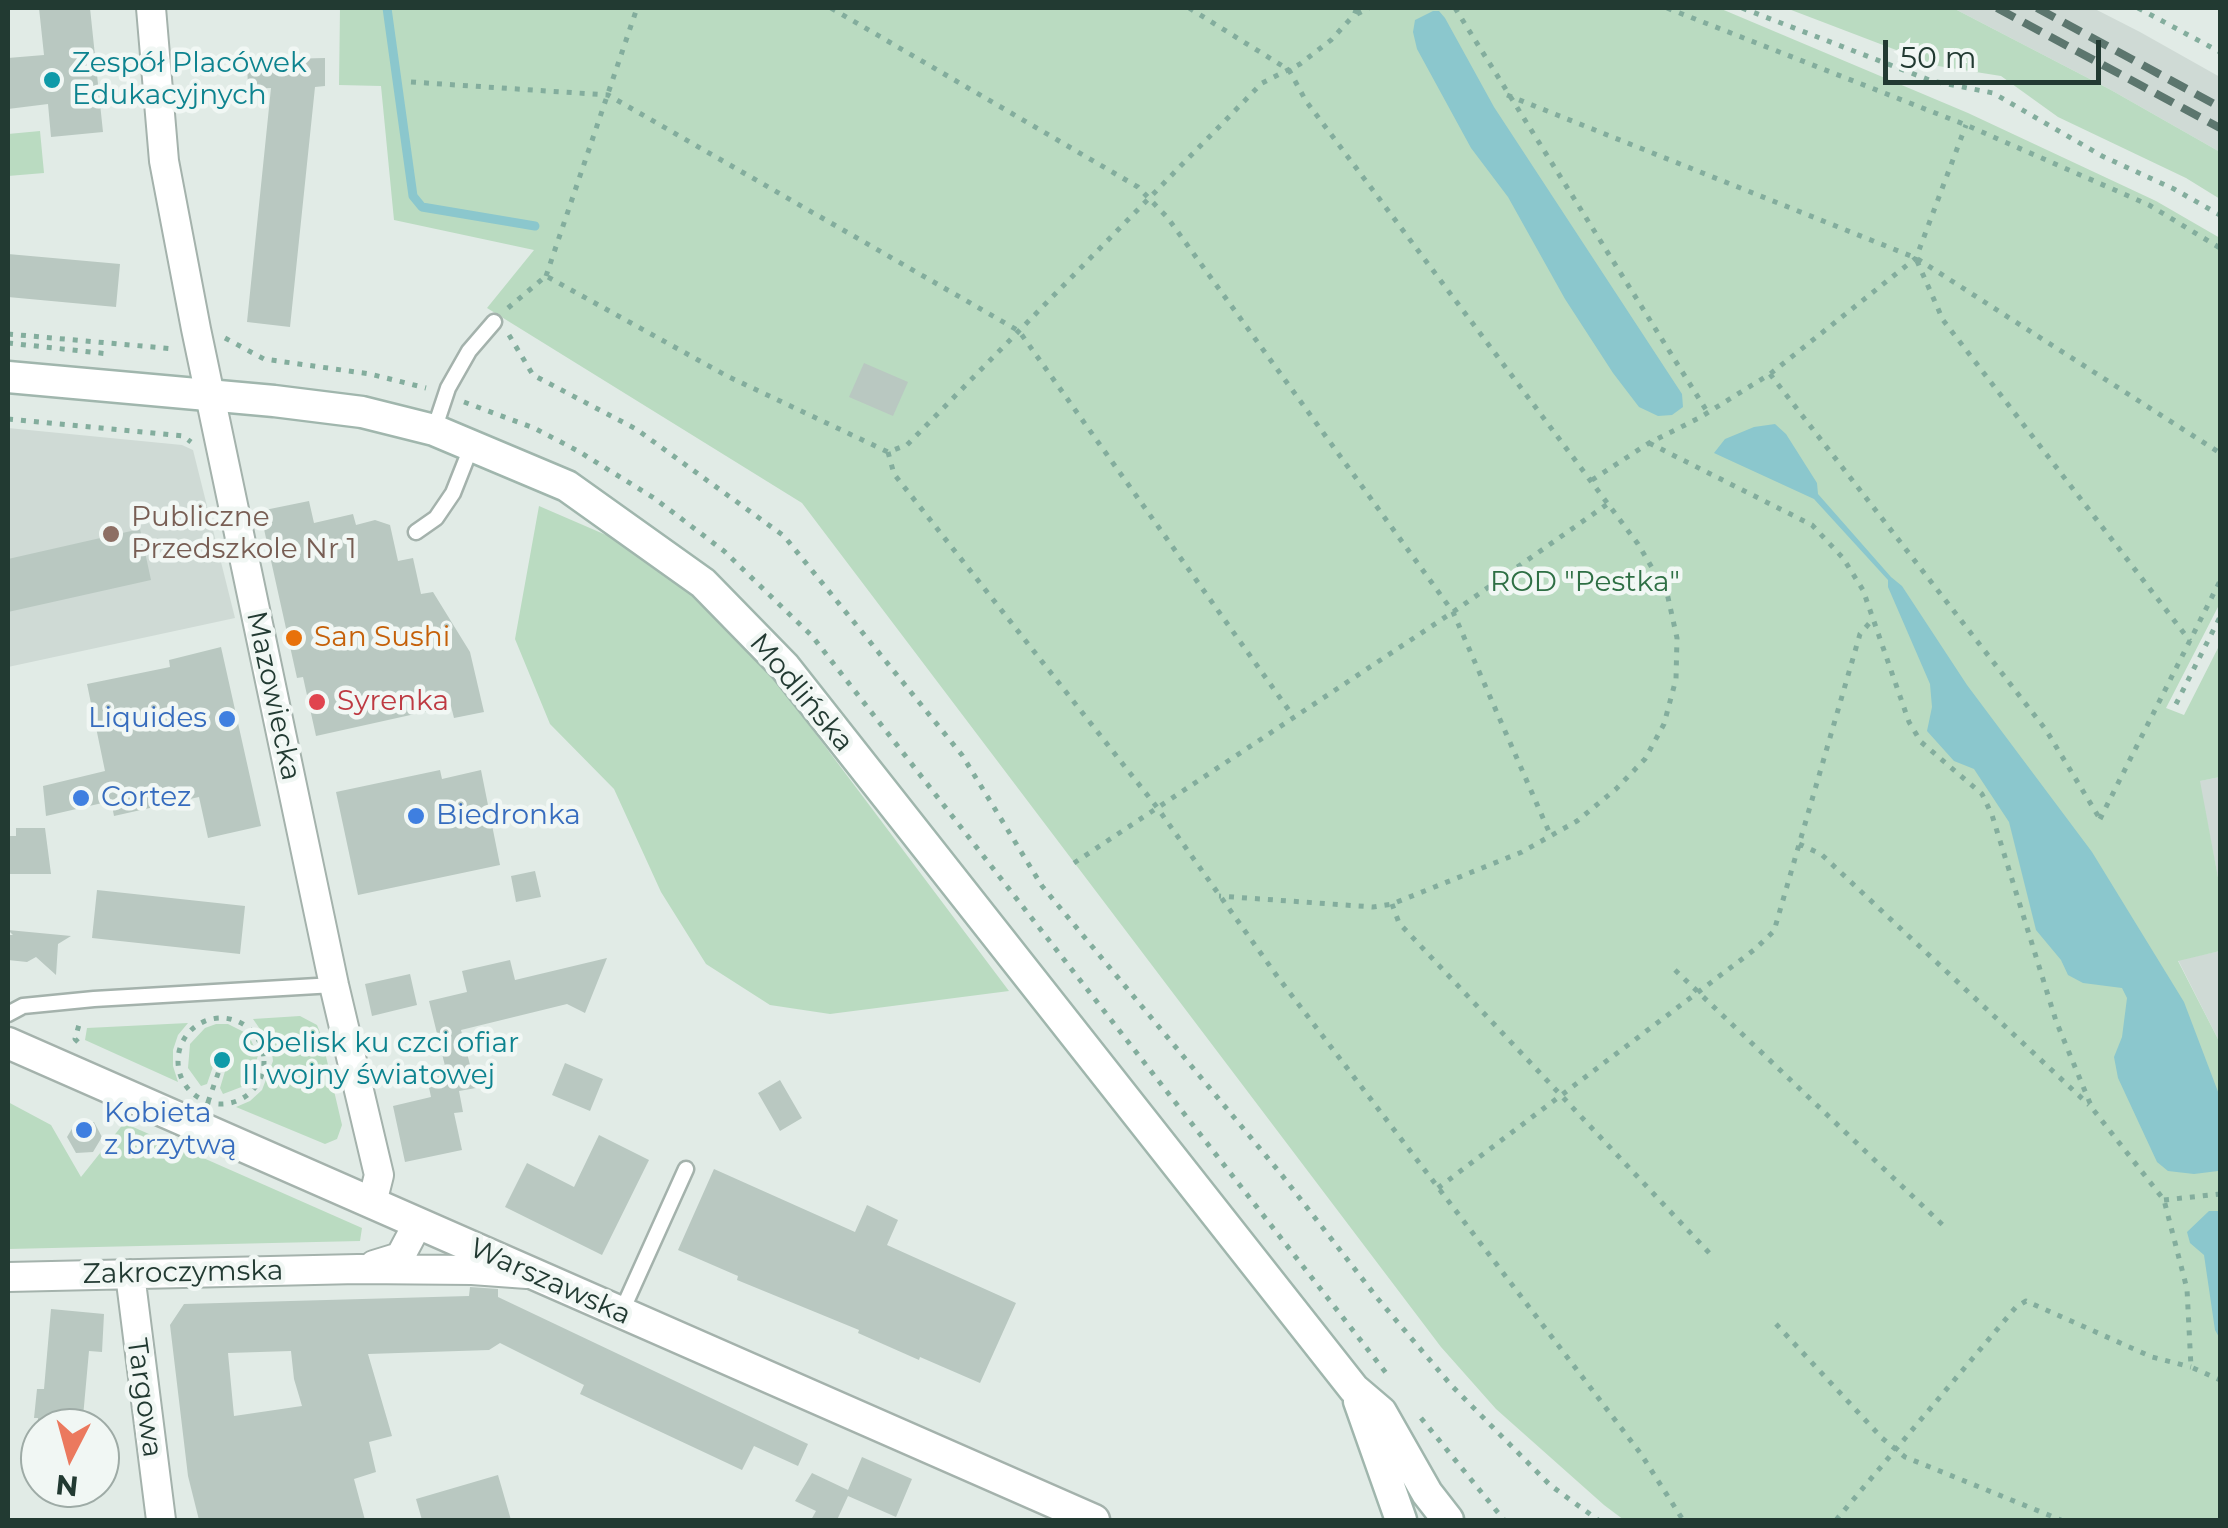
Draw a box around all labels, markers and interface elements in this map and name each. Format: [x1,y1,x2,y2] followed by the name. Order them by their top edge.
[1888,20,2106,82] scale bar
[1900,39,1977,76] text: 50 m
[72,47,307,113] place label: Zespół Placówek Edukacyjnych
[41,69,63,91] marker: Zespół Placówek Edukacyjnych
[131,501,357,567] place label: Publiczne Przedszkole Nr 1
[100,523,122,545] marker: Publiczne Przedszkole Nr 1
[1490,566,1680,600] park label: ROD "Pestka"
[239,608,307,784] street label: Mazowiecka
[314,621,450,655] place label: San Sushi
[283,627,305,649] marker: San Sushi
[742,627,860,759] street label: Modlińska
[337,685,449,719] place label: Syrenka
[306,691,328,713] marker: Syrenka
[88,702,207,736] place label: Liquides
[216,708,238,730] marker: Liquides
[101,781,191,815] place label: Cortez
[70,787,92,809] marker: Cortez
[436,799,581,833] place label: Biedronka
[405,805,427,827] marker: Biedronka
[242,1027,519,1093] place label: Obelisk ku czci ofiar II wojny światowej
[211,1049,233,1071] marker: Obelisk ku czci ofiar II wojny światowej
[104,1097,237,1163] place label: Kobieta z brzytwą
[73,1119,95,1141] marker: Kobieta z brzytwą
[464,1232,636,1332] street label: Warszawska
[82,1254,284,1292] street label: Zakroczymska
[119,1336,169,1460] street label: Targowa
[20,1408,120,1508] north arrow
[54,1468,80,1504] text: N

